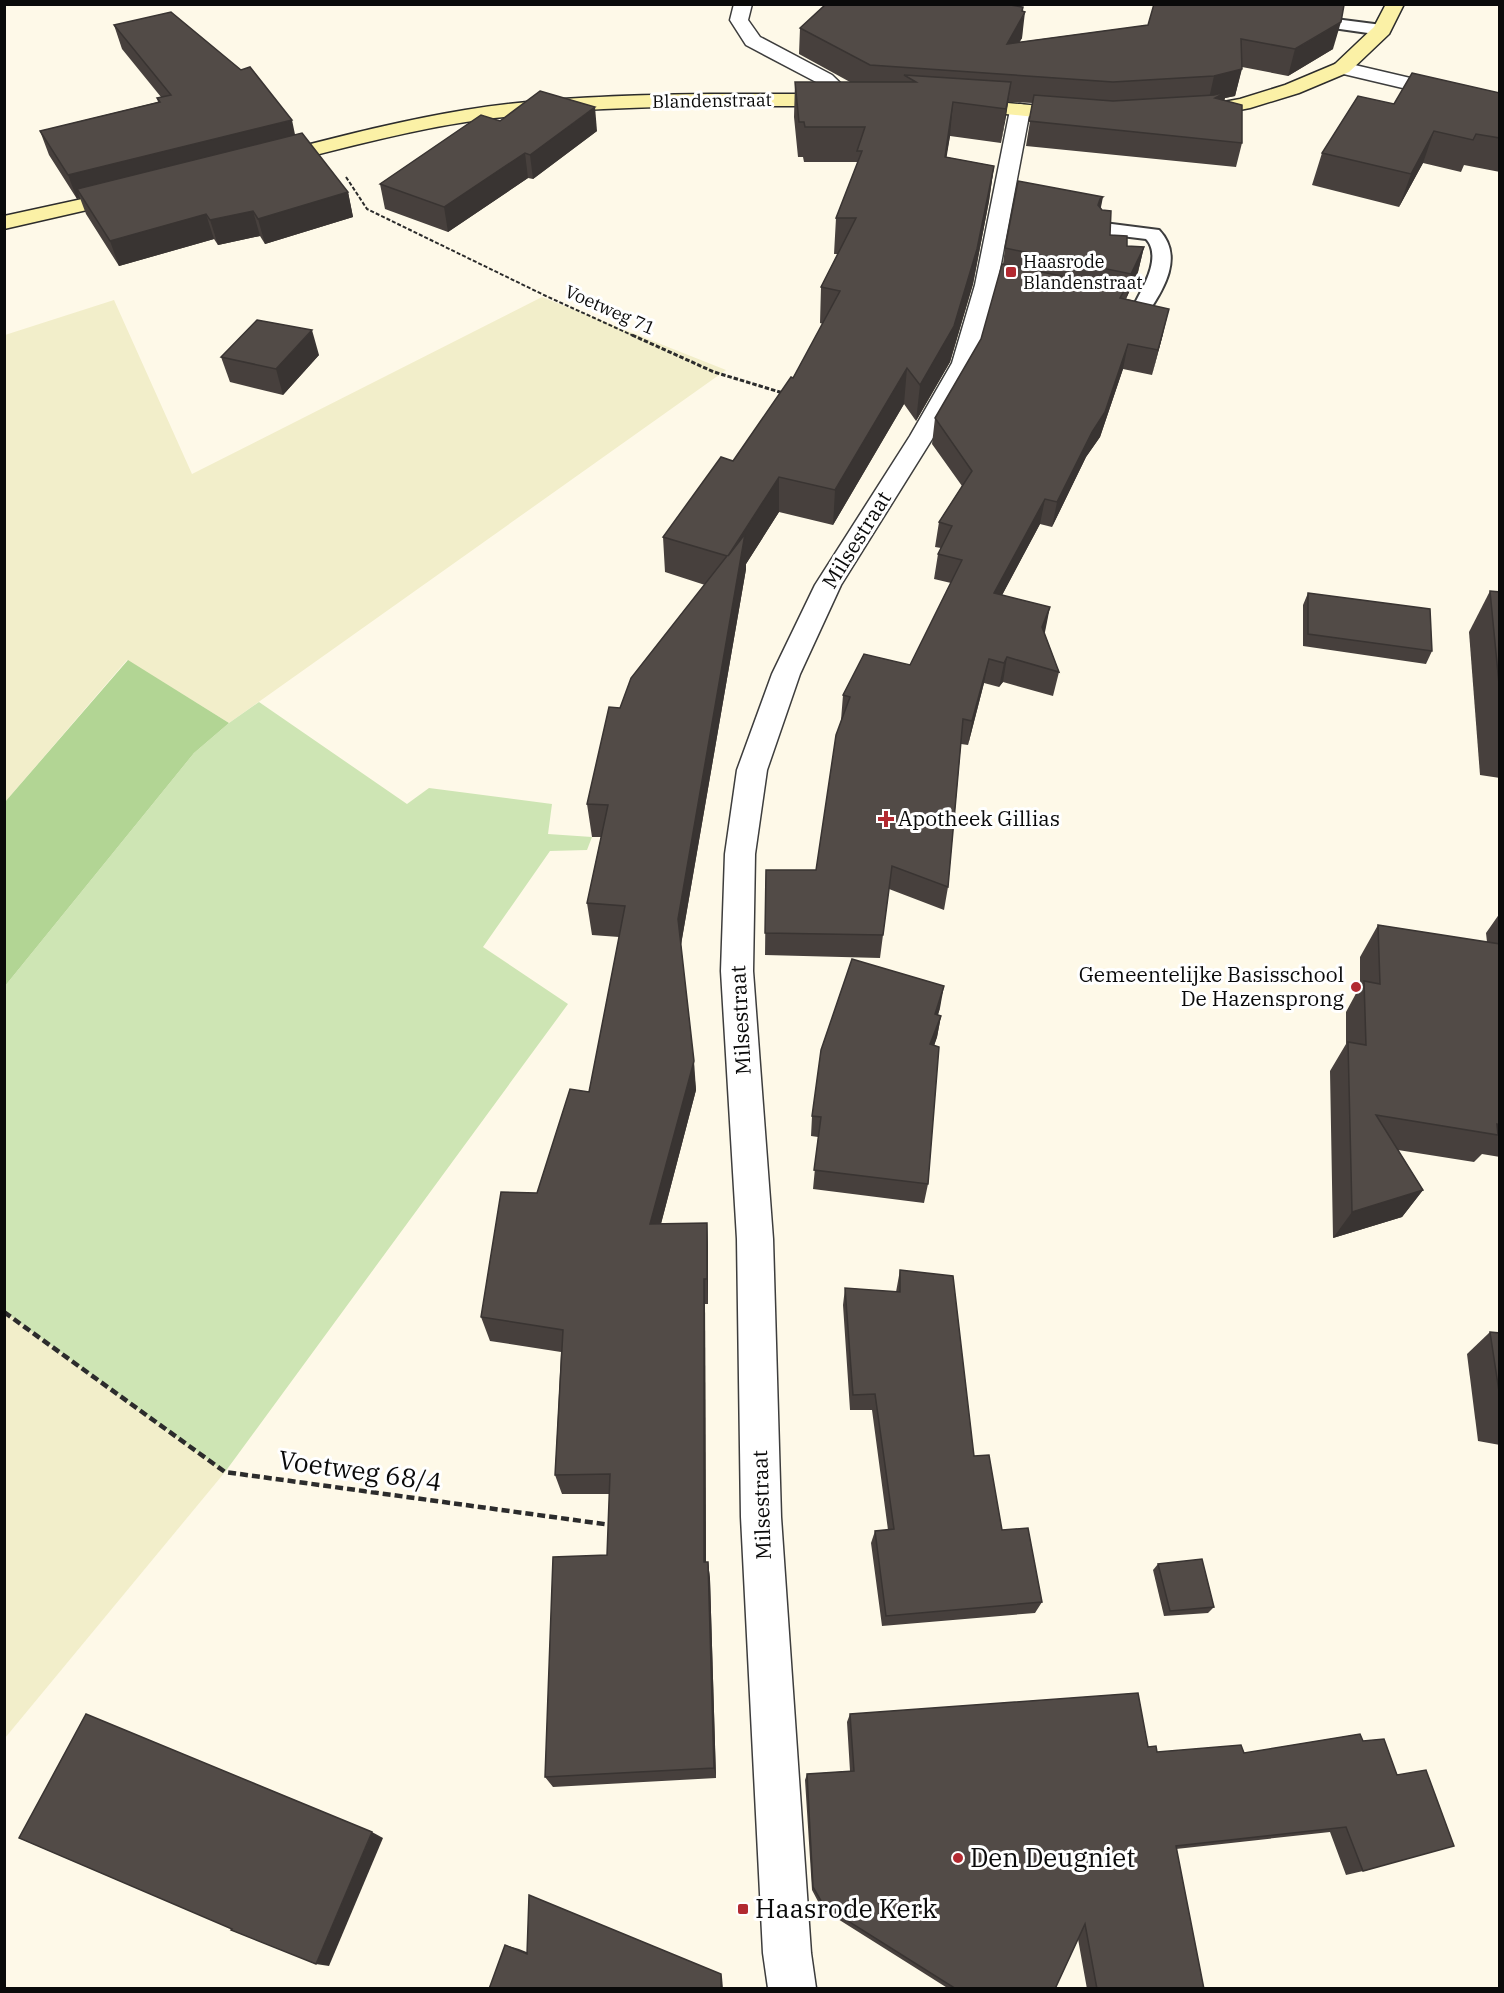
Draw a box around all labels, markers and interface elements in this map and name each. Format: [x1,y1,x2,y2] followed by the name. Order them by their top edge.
[652,88,772,113] street label: Blandenstraat
[1023,250,1143,294] place label: Haasrode Blandenstraat
[1004,265,1018,279] marker: Haasrode Blandenstraat
[562,279,659,340] street label: Voetweg 71
[815,486,897,593] street label: Milsestraat
[898,804,1060,832] place label: Apotheek Gillias
[879,812,893,826] marker: Apotheek Gillias
[1079,960,1345,1012] place label: Gemeentelijke Basisschool De Hazensprong
[723,965,757,1076] street label: Milsestraat
[1349,980,1363,994] marker: Gemeentelijke Basisschool De Hazensprong
[276,1442,444,1498] street label: Voetweg 68/4
[745,1450,777,1560] street label: Milsestraat
[970,1840,1135,1874] place label: Den Deugniet
[951,1851,965,1865] marker: Den Deugniet
[755,1891,937,1925] place label: Haasrode Kerk
[736,1902,750,1916] marker: Haasrode Kerk

